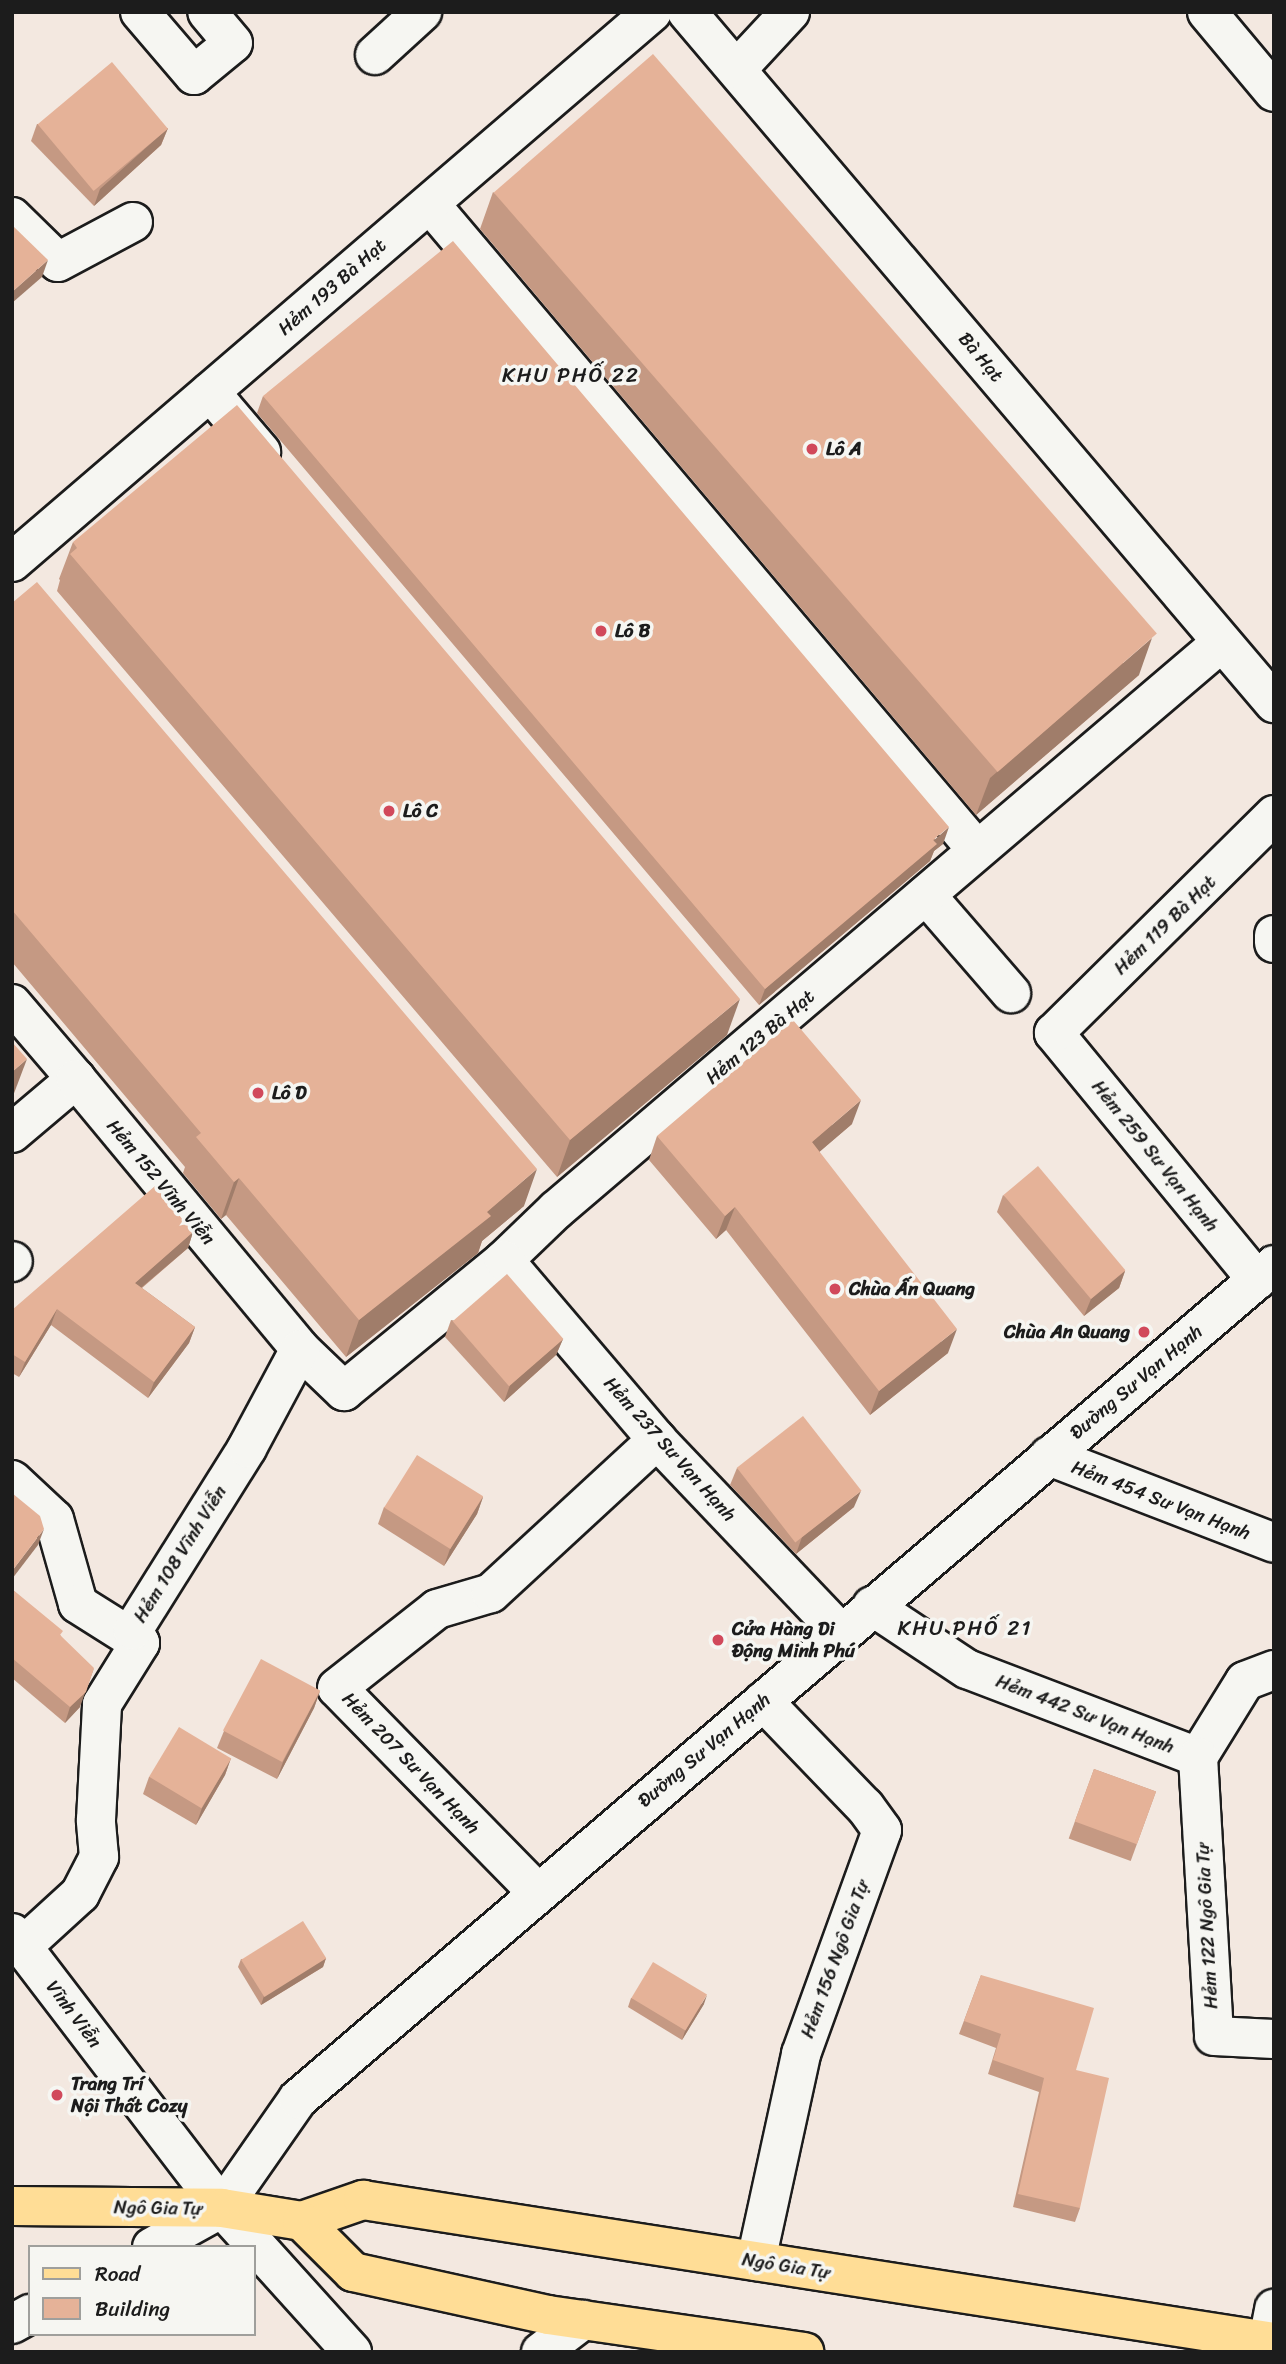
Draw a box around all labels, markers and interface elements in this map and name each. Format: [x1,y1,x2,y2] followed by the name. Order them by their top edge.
[273,234,391,340] street label: Hẻm 193 Bà Hạt
[954,328,1008,386] street label: Bà Hạt
[503,362,639,388] district label: KHU PHỐ 22
[826,438,862,460] place label: Lô A
[804,441,820,457] marker: Lô A
[615,620,650,642] place label: Lô B
[593,623,609,639] marker: Lô B
[403,800,438,822] place label: Lô C
[381,803,397,819] marker: Lô C
[1109,870,1221,980] street label: Hẻm 119 Bà Hạt
[701,985,819,1089] street label: Hẻm 123 Bà Hạt
[1087,1076,1223,1236] street label: Hẻm 259 Sư Vạn Hạnh
[272,1082,307,1104] place label: Lô D
[250,1085,266,1101] marker: Lô D
[102,1115,220,1249] street label: Hẻm 152 Vĩnh Viễn
[849,1278,975,1300] place label: Chùa Ấn Quang
[827,1281,843,1297] marker: Chùa Ấn Quang
[1065,1320,1207,1444] street label: Đường Sư Vạn Hạnh
[1004,1321,1130,1343] place label: Chùa An Quang
[1136,1324,1152,1340] marker: Chùa An Quang
[599,1372,741,1526] street label: Hẻm 237 Sư Vạn Hạnh
[1068,1455,1254,1545] street label: Hẻm 454 Sư Vạn Hạnh
[129,1481,231,1627] street label: Hẻm 108 Vĩnh Viễn
[899,1615,1031,1641] district label: KHU PHỐ 21
[732,1618,855,1662] place label: Cửa Hàng Di Động Minh Phú
[710,1632,726,1648] marker: Cửa Hàng Di Động Minh Phú
[993,1669,1177,1759] street label: Hẻm 442 Sư Vạn Hạnh
[337,1687,485,1839] street label: Hẻm 207 Sư Vạn Hạnh
[633,1688,775,1812] street label: Đường Sư Vạn Hạnh
[1191,1842,1223,2010] street label: Hẻm 122 Ngô Gia Tự
[796,1876,874,2042] street label: Hẻm 156 Ngô Gia Tự
[41,1976,107,2052] street label: Vĩnh Viễn
[71,2073,188,2117] place label: Trang Trí Nội Thất Cozy
[49,2087,65,2103] marker: Trang Trí Nội Thất Cozy
[113,2196,203,2220] street label: Ngô Gia Tự
[28,2245,256,2336] legend
[740,2248,832,2284] street label: Ngô Gia Tự
[95,2255,140,2293] text: Road
[95,2290,170,2328] text: Building

